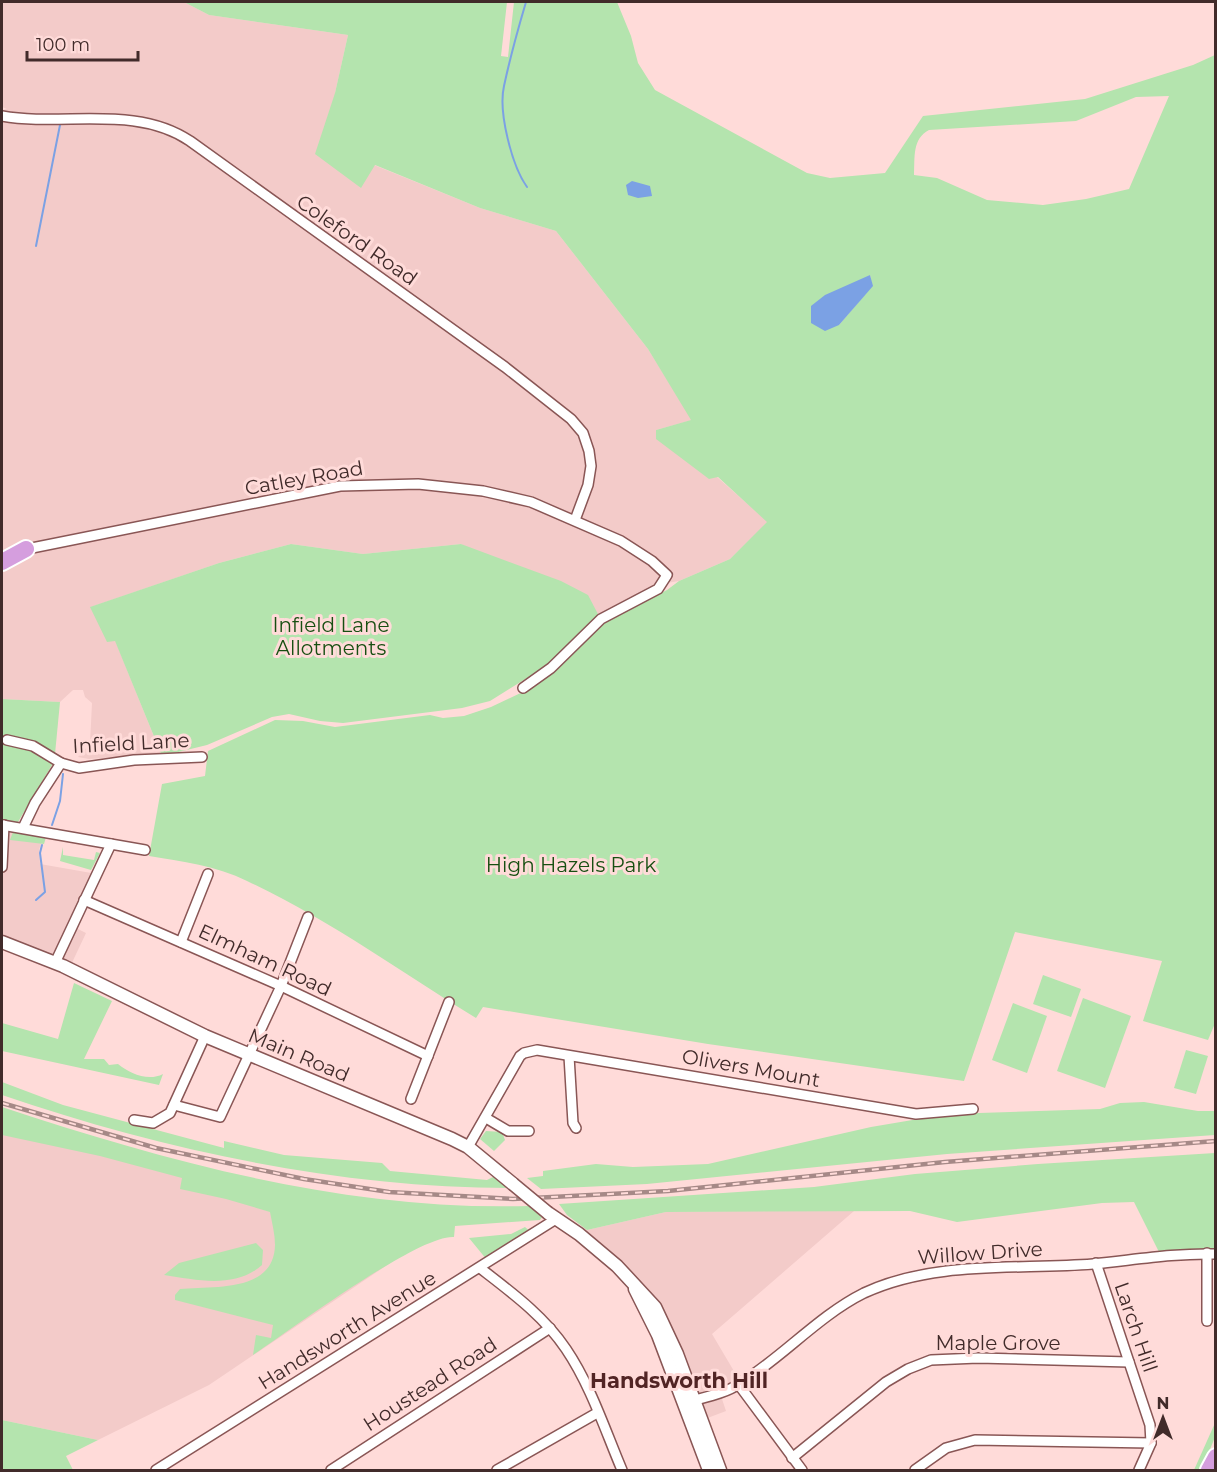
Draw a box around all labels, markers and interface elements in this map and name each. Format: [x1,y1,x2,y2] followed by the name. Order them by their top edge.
[27,24,138,62] scale bar
[36,34,90,56] text: 100 m
[292,190,422,290] street label: Coleford Road
[243,456,365,500] street label: Catley Road
[272,613,390,660] park label: Infield Lane Allotments
[72,728,190,758] street label: Infield Lane
[486,853,656,877] park label: High Hazels Park
[195,919,335,1001] street label: Elmham Road
[245,1023,353,1087] street label: Main Road
[680,1044,822,1092] street label: Olivers Mount
[917,1237,1043,1269] street label: Willow Drive
[254,1265,440,1395] street label: Handsworth Avenue
[1109,1279,1163,1375] street label: Larch Hill
[935,1331,1061,1355] street label: Maple Grove
[359,1332,501,1436] street label: Houstead Road
[590,1368,768,1393] district label: Handsworth Hill
[1133,1388,1193,1448] north arrow
[1157,1394,1169,1413] text: N

